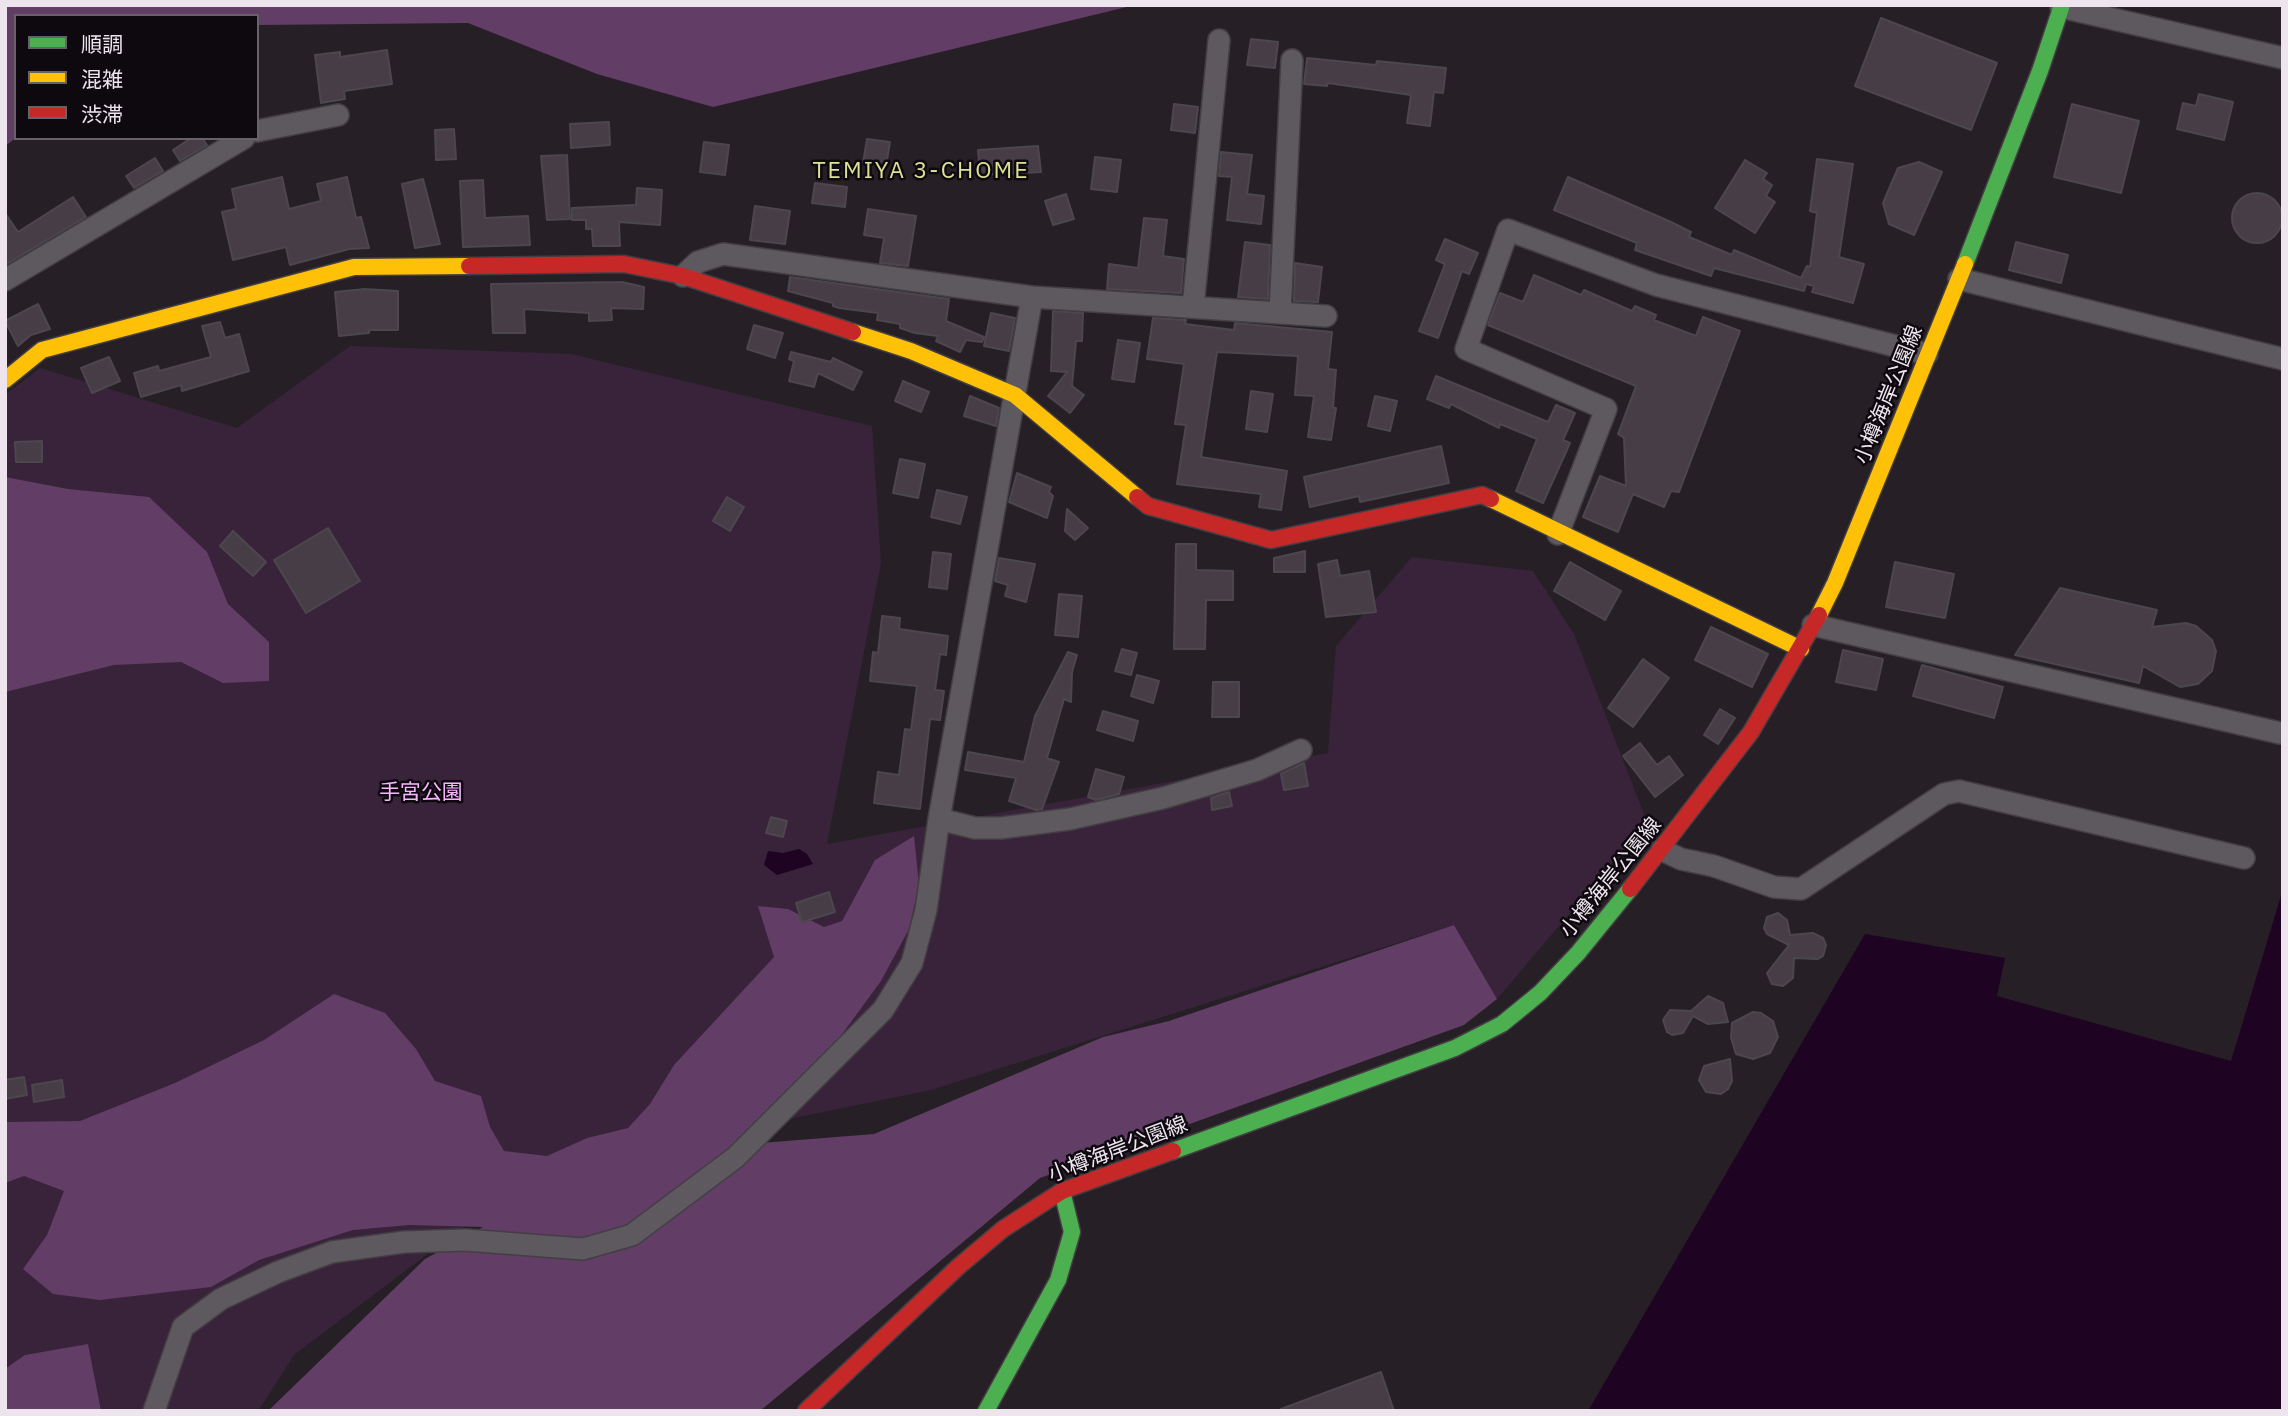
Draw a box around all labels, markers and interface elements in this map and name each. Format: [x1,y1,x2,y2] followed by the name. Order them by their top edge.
[14,14,259,140] legend
[81,30,123,58] text: 順調
[81,65,123,93] text: 混雑
[81,100,123,128] text: 渋滞
[814,157,1028,185] district label: TEMIYA 3-CHOME
[1850,322,1928,468] street label: 小樽海岸公園線
[379,780,463,806] park label: 手宮公園
[1555,813,1667,943] street label: 小樽海岸公園線
[1045,1112,1191,1188] street label: 小樽海岸公園線

